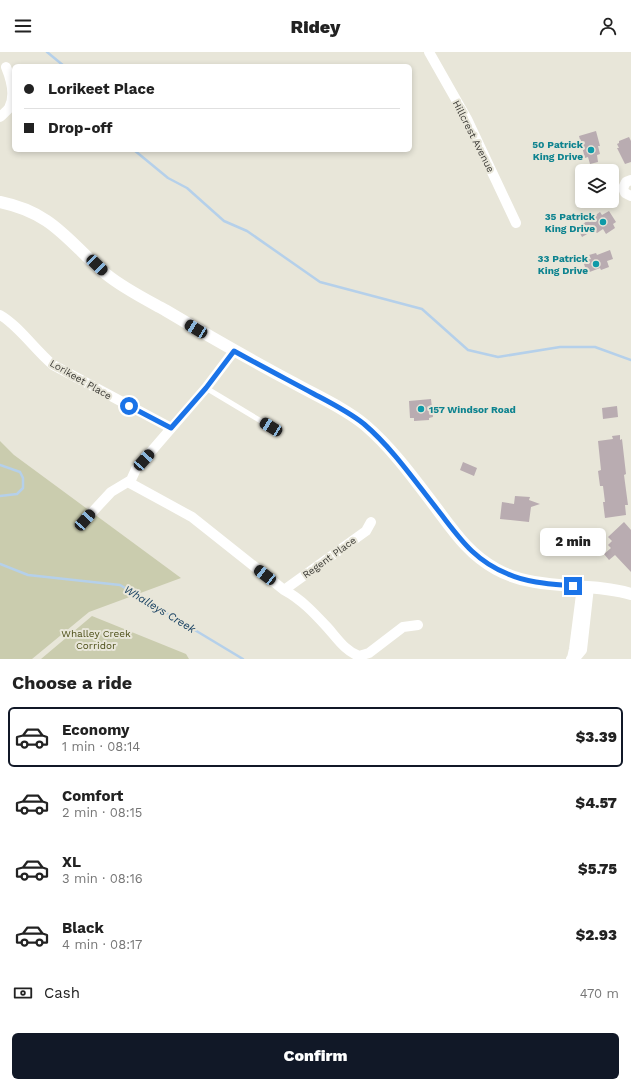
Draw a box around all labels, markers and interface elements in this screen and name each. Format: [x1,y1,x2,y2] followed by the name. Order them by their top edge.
[12,15,34,37] icon: menu
[597,15,619,37] icon: person
[291,16,340,37] text: Ridey
[48,80,155,98] text: Lorikeet Place
[451,98,497,174] street label: Hillcrest Avenue
[48,119,113,137] text: Drop-off
[532,139,584,162] place label: 50 Patrick King Drive
[586,145,596,155] marker: 50 Patrick King Drive
[575,164,619,208] map controls
[575,164,619,208] button: layers
[545,211,596,234] place label: 35 Patrick King Drive
[598,217,608,227] marker: 35 Patrick King Drive
[84,252,110,278] car
[538,253,589,276] place label: 33 Patrick King Drive
[591,259,601,269] marker: 33 Patrick King Drive
[183,318,209,340] car
[48,357,114,402] street label: Lorikeet Place
[120,397,138,415] route start
[416,404,426,414] marker: 157 Windsor Road
[429,404,516,415] place label: 157 Windsor Road
[258,416,284,438] car
[132,447,156,473] car
[73,507,97,533] car
[540,528,606,556] callout: 2 min
[300,534,358,580] street label: Regent Place
[555,534,591,549] text: 2 min
[252,563,278,587] car
[564,577,582,595] route end
[122,583,199,636] water label: Whalleys Creek
[61,628,131,651] park label: Whalley Creek Corridor
[12,672,132,693] text: Choose a ride
[14,719,50,755] icon: car
[62,721,129,739] text: Economy
[576,728,617,746] text: $3.39
[62,739,140,754] text: 1 min · 08:14
[14,785,50,821] icon: car
[62,787,123,805] text: Comfort
[575,794,617,812] text: $4.57
[62,805,142,820] text: 2 min · 08:15
[14,851,50,887] icon: car
[62,853,81,871] text: XL
[578,860,617,878] text: $5.75
[62,871,143,886] text: 3 min · 08:16
[14,917,50,953] icon: car
[62,919,104,937] text: Black
[576,926,617,944] text: $2.93
[62,937,142,952] text: 4 min · 08:17
[12,982,34,1004] icon: cash
[44,984,80,1002] text: Cash
[580,986,619,1001] text: 470 m
[12,1033,619,1079] button: Confirm

